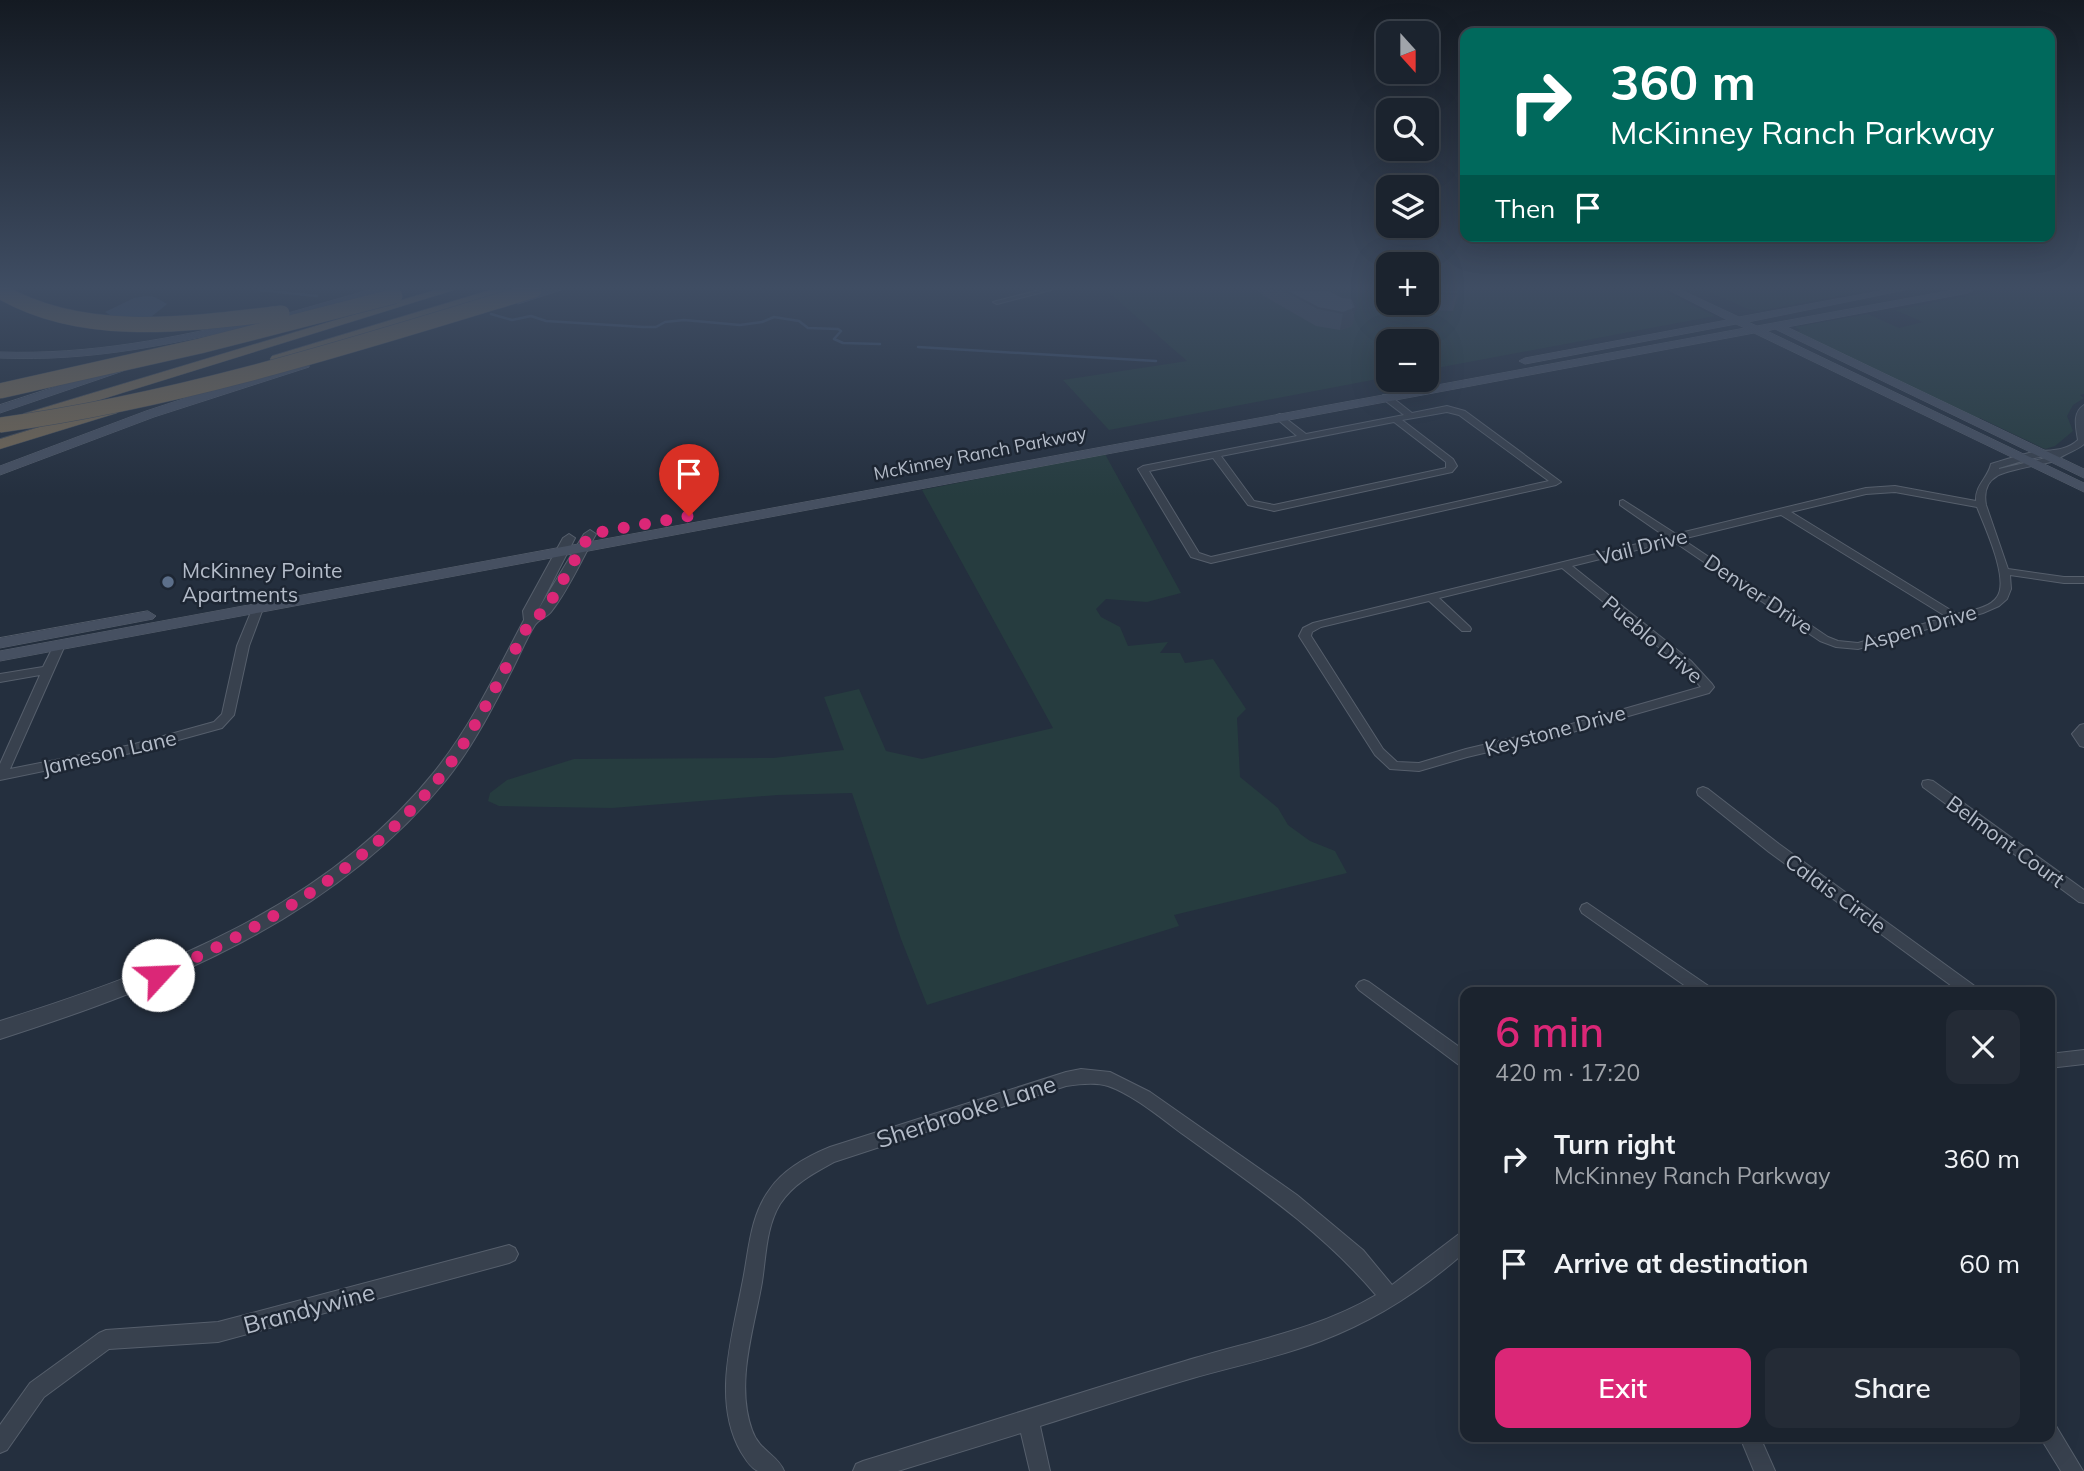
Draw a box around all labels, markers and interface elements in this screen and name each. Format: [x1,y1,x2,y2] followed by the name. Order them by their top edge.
[1376,21,1438,84] north arrow
[1376,21,1439,392] map controls
[1610,51,1756,112] text: 360 m
[1495,56,1586,147] icon: right
[1376,98,1439,161] button: search
[1610,112,1995,152] text: McKinney Ranch Parkway
[1376,175,1439,238] button: layers
[1569,189,1607,227] icon: arrive
[1495,192,1555,225] text: Then
[1376,252,1439,315] button: +
[1376,329,1439,392] button: −
[872,421,1089,485] street label: McKinney Ranch Parkway
[659,444,719,516] pin
[670,455,708,493] icon: arrive
[1594,522,1690,570] street label: Vail Drive
[1700,548,1818,640] street label: Denver Drive
[182,557,342,607] place label: McKinney Pointe Apartments
[160,574,176,590] marker: McKinney Pointe Apartments
[1598,590,1708,688] street label: Pueblo Drive
[1859,598,1979,656] street label: Aspen Drive
[1482,699,1628,761] street label: Keystone Drive
[39,724,179,780] street label: Jameson Lane
[1942,789,2070,893] street label: Belmont Court
[1780,848,1892,938] street label: Calais Circle
[121,938,195,1012] position arrow
[1495,1005,1604,1058] text: 6 min
[1946,1010,2020,1084] button: close
[1495,1058,1640,1087] text: 420 m · 17:20
[872,1068,1060,1154] street label: Sherbrooke Lane
[1554,1128,1675,1161] text: Turn right
[1495,1140,1533,1178] icon: right
[1944,1142,2020,1175] text: 360 m
[1554,1161,1830,1190] text: McKinney Ranch Parkway
[1495,1245,1533,1283] icon: arrive
[1554,1247,1809,1280] text: Arrive at destination
[1959,1247,2020,1280] text: 60 m
[240,1276,378,1340] street label: Brandywine
[1495,1348,1751,1428] button: Exit
[1765,1348,2020,1428] button: Share

